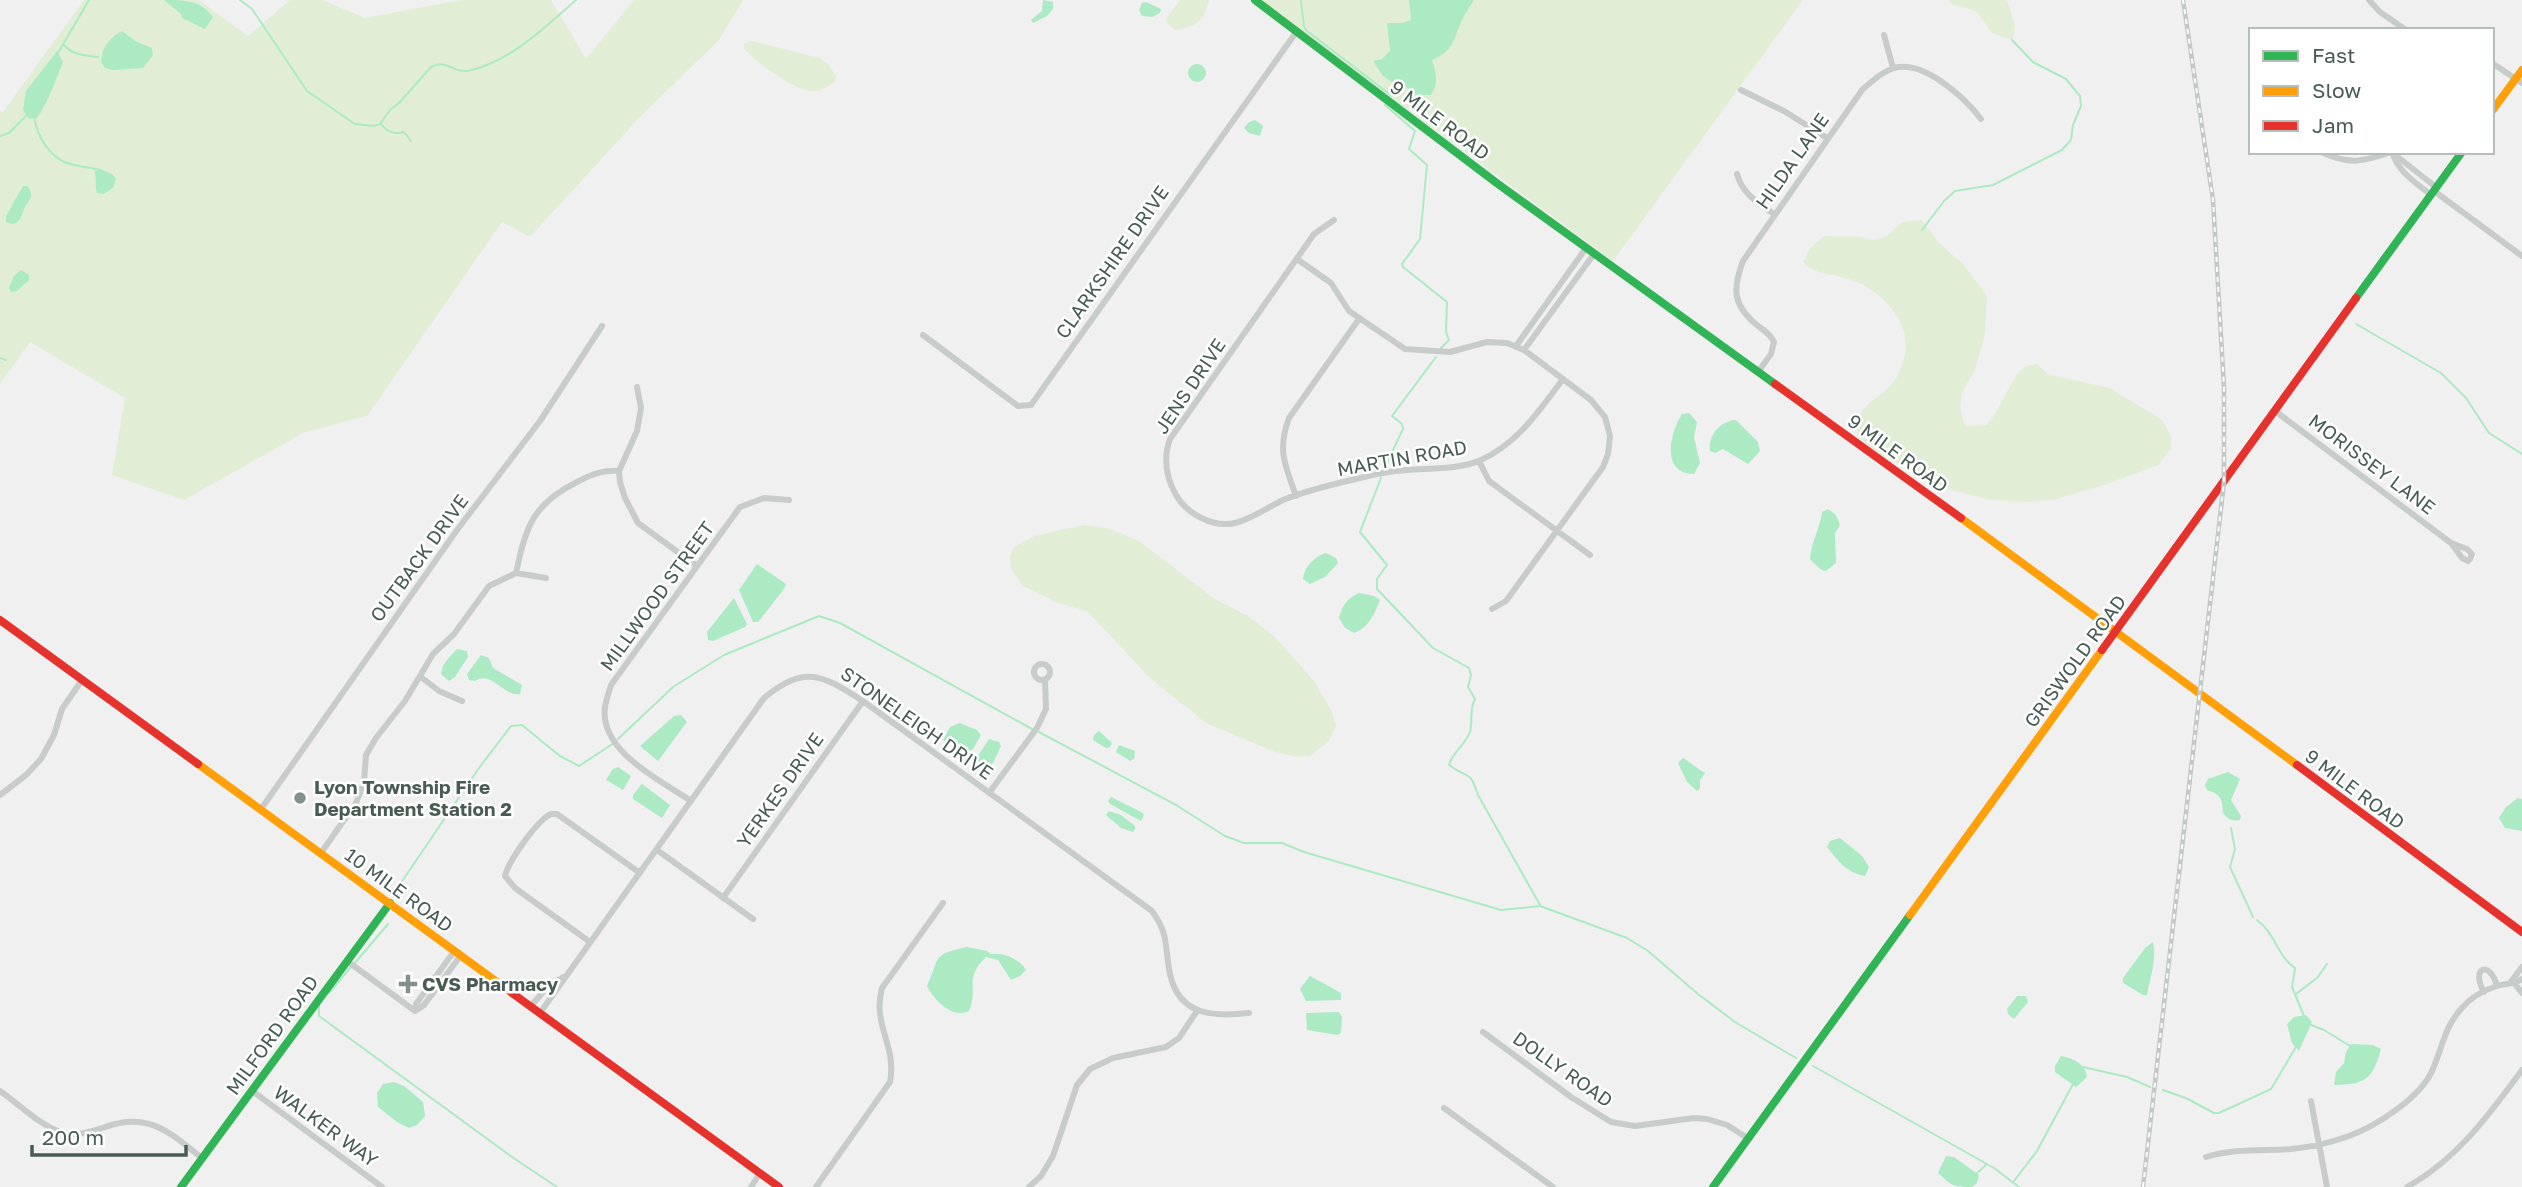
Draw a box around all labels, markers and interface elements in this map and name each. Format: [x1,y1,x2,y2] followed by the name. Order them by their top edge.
[2249,28,2494,154] legend
[2312,42,2355,68] text: Fast
[1386,75,1494,164] street label: 9 MILE ROAD
[2312,77,2361,103] text: Slow
[1750,108,1833,213] street label: HILDA LANE
[2312,112,2354,138] text: Jam
[1050,181,1173,342] street label: CLARKSHIRE DRIVE
[1149,334,1230,438] street label: JENS DRIVE
[1844,409,1953,497] street label: 9 MILE ROAD
[2304,409,2440,519] street label: MORISSEY LANE
[1335,435,1469,480] street label: MARTIN ROAD
[365,490,472,626] street label: OUTBACK DRIVE
[595,516,719,675] street label: MILLWOOD STREET
[2019,590,2130,731] street label: GRISWOLD ROAD
[837,661,998,784] street label: STONELEIGH DRIVE
[732,728,828,852] street label: YERKES DRIVE
[2301,744,2409,833] street label: 9 MILE ROAD
[314,775,512,820] place label: Lyon Township Fire Department Station 2
[292,790,308,806] marker: Lyon Township Fire Department Station 2
[341,843,458,936] street label: 10 MILE ROAD
[221,971,323,1099] street label: MILFORD ROAD
[422,972,559,995] place label: CVS Pharmacy
[400,976,416,992] marker: CVS Pharmacy
[1509,1026,1618,1111] street label: DOLLY ROAD
[270,1080,383,1171] street label: WALKER WAY
[32,1114,186,1158] scale bar
[42,1124,104,1150] text: 200 m

